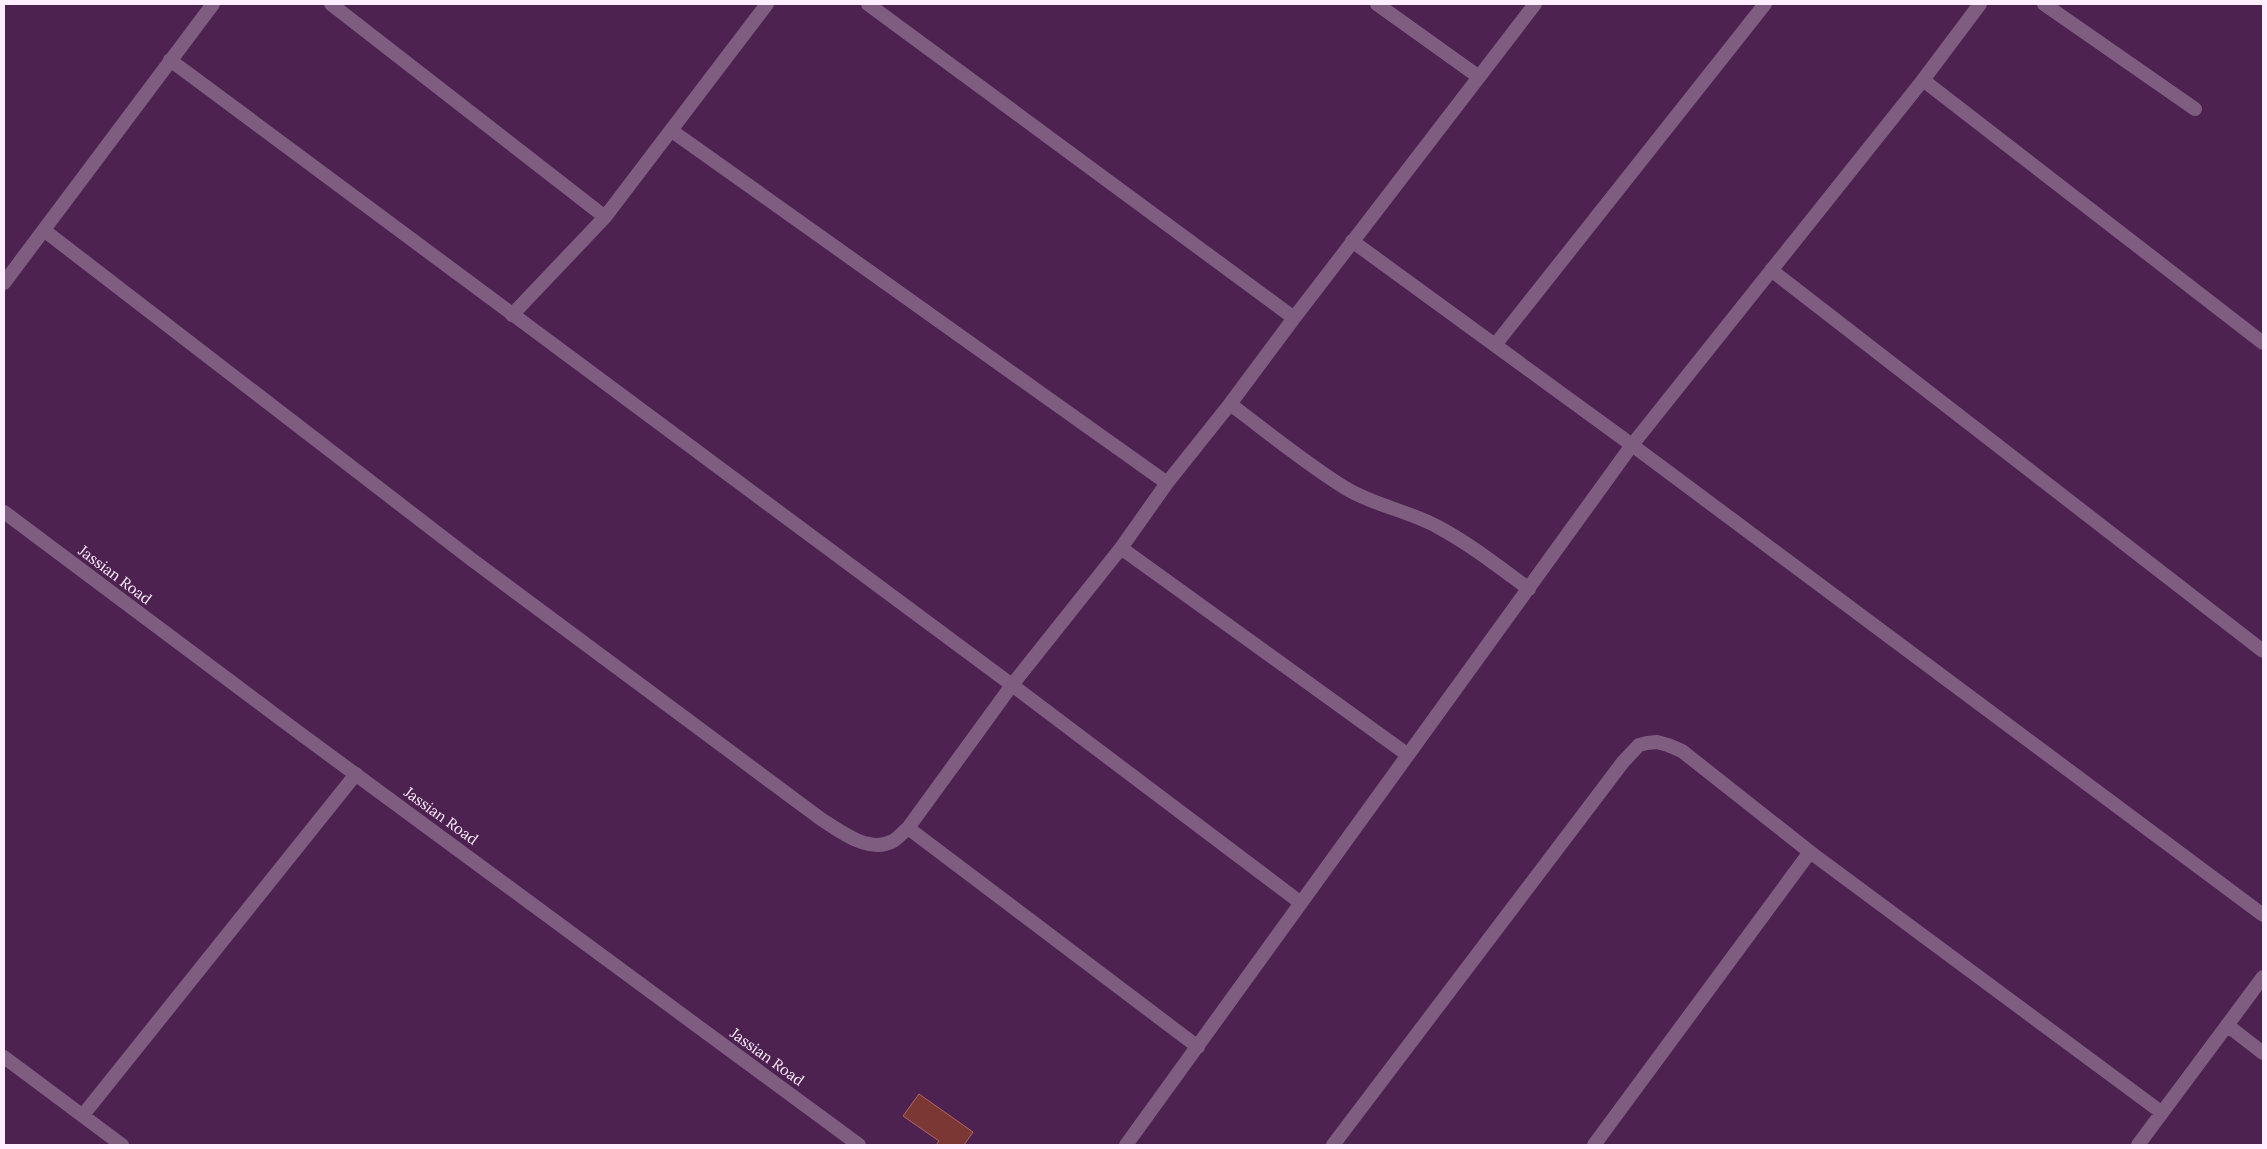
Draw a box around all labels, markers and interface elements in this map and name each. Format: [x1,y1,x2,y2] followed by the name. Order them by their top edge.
[74,540,156,608] street label: Jassian Road
[400,782,482,849] street label: Jassian Road
[726,1023,808,1090] street label: Jassian Road

